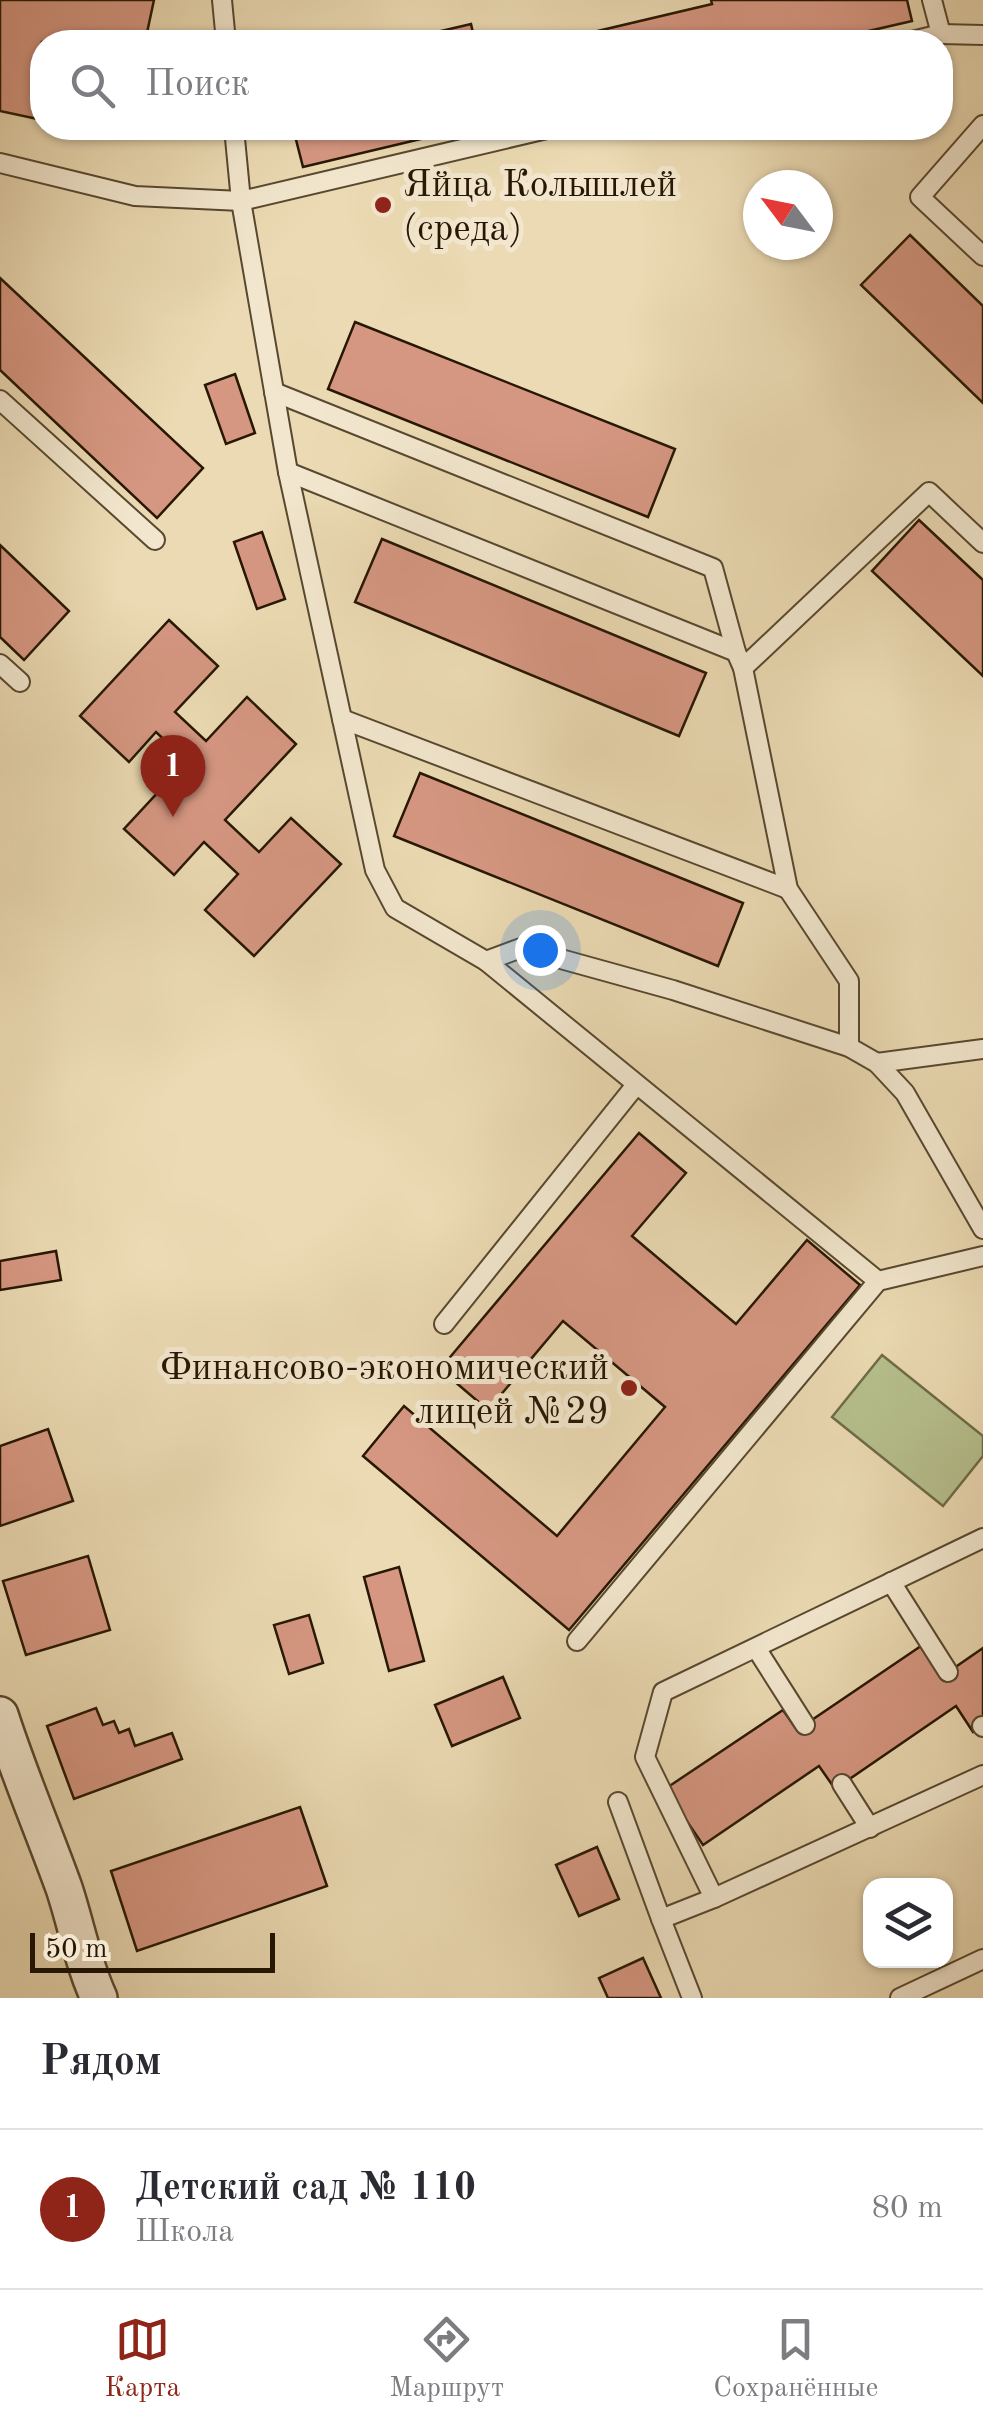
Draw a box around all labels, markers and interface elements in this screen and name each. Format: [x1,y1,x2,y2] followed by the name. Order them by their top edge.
[30,30,953,140] search box
[65,58,120,113] icon: search
[145,66,250,104] text: Поиск
[403,167,677,249] place label: Яйца Колышлей (среда)
[743,170,833,260] north arrow
[372,194,394,216] marker: Яйца Колышлей (среда)
[140,734,206,817] pin: 1
[515,925,566,976] your location
[160,1350,609,1432] place label: Финансово-экономический лицей №29
[618,1377,640,1399] marker: Финансово-экономический лицей №29
[863,1878,953,1968] map controls
[863,1878,953,1968] button: layers
[30,1928,275,1972] scale bar
[45,1936,108,1964] text: 50 m
[40,2042,162,2084] text: Рядом
[135,2170,476,2208] text: Детский сад № 110
[63,2193,82,2225] text: 1
[872,2193,943,2225] text: 80 m
[135,2217,234,2249] text: Школа
[105,2312,180,2407] tab: Карта
[389,2312,504,2407] tab: Маршрут
[713,2312,878,2407] tab: Сохранённые

